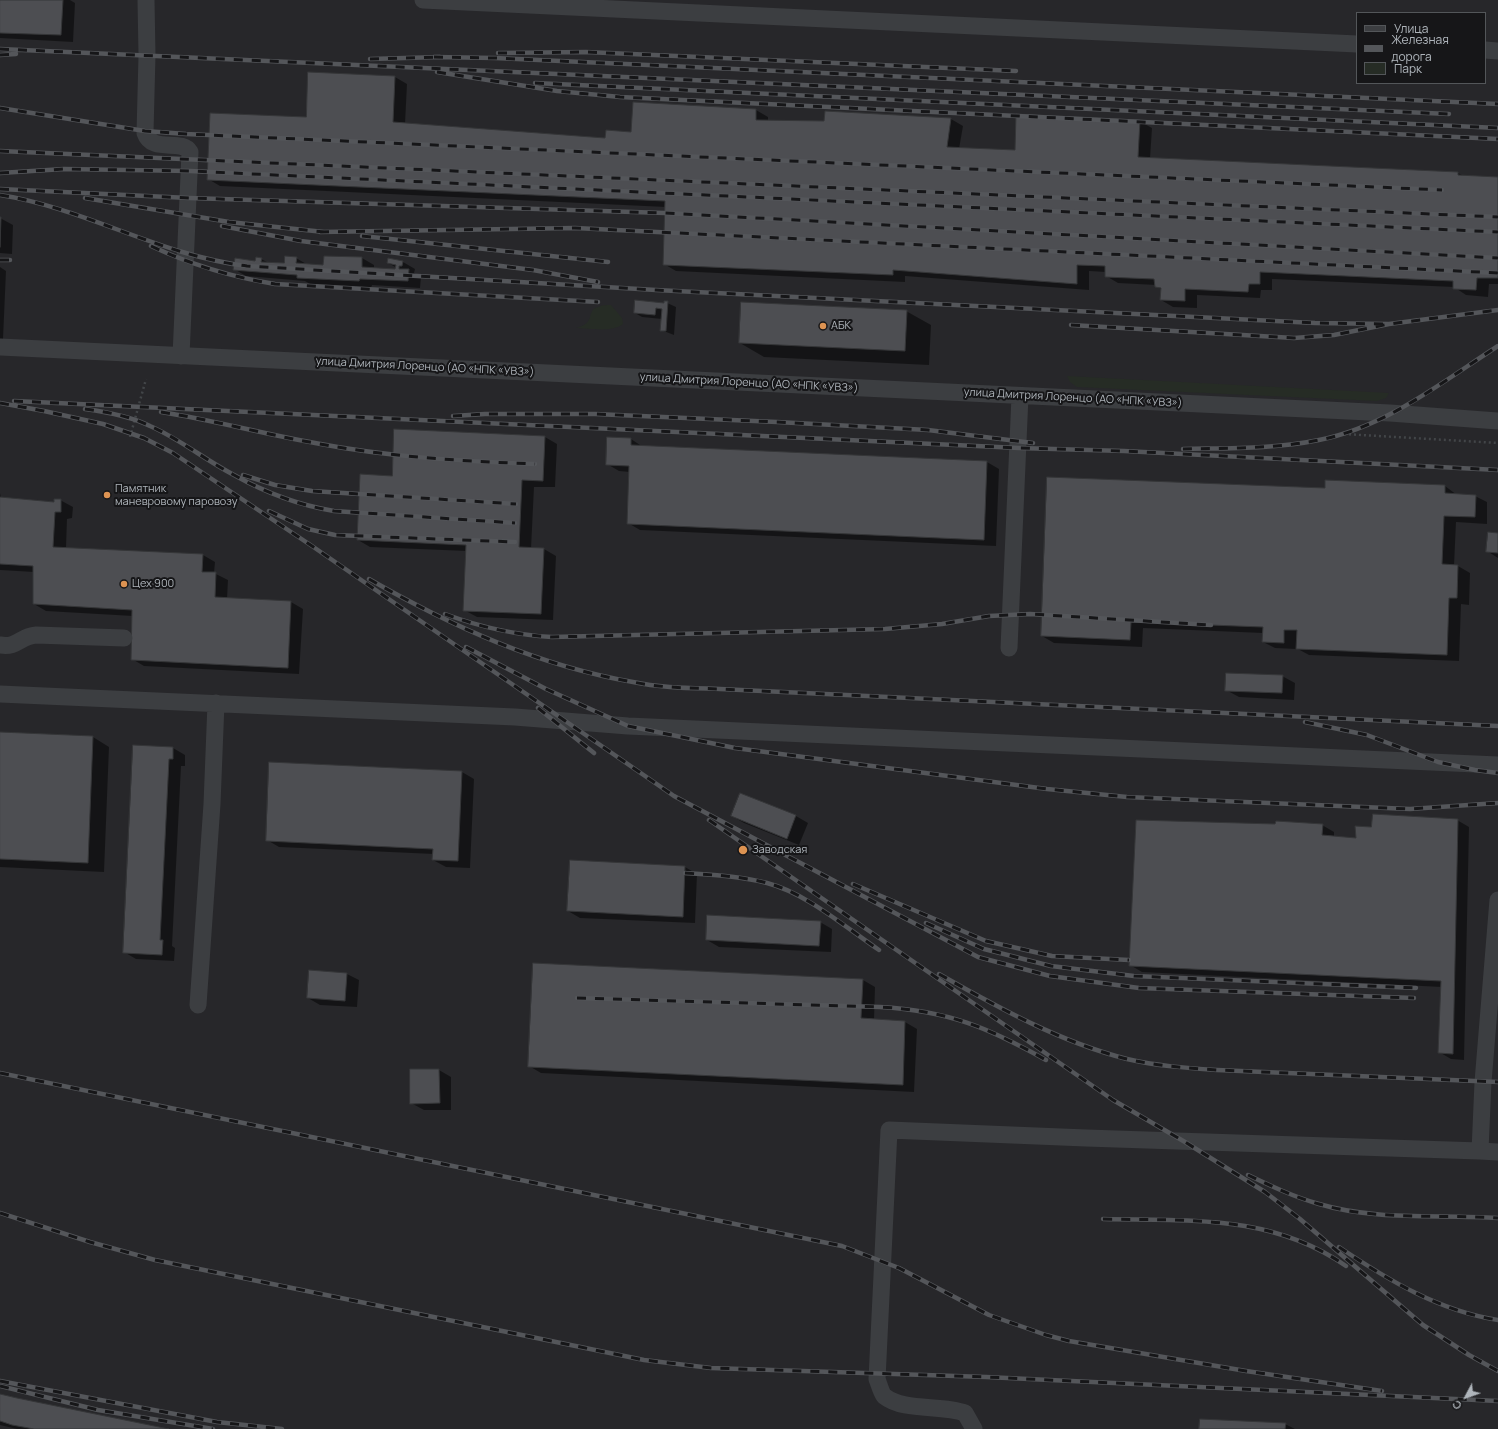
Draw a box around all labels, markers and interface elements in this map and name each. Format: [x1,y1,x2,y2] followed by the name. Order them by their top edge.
[1356,12,1486,84] legend
[1394,20,1428,37] text: Улица
[1391,31,1449,65] text: Железная дорога
[1394,60,1422,77] text: Парк
[831,319,851,333] place label: АБК
[818,321,828,331] marker: АБК
[315,355,535,379] street label: улица Дмитрия Лоренцо (АО «НПК «УВЗ»)
[639,371,859,395] street label: улица Дмитрия Лоренцо (АО «НПК «УВЗ»)
[963,386,1183,410] street label: улица Дмитрия Лоренцо (АО «НПК «УВЗ»)
[115,482,238,508] place label: Памятник маневровому паровозу
[102,490,112,500] marker: Памятник маневровому паровозу
[132,577,174,591] place label: Цех 900
[119,579,129,589] marker: Цех 900
[752,843,807,857] place label: Заводская
[737,844,749,856] marker: Заводская
[1446,1377,1486,1417] north arrow
[1448,1397,1465,1413] text: С

